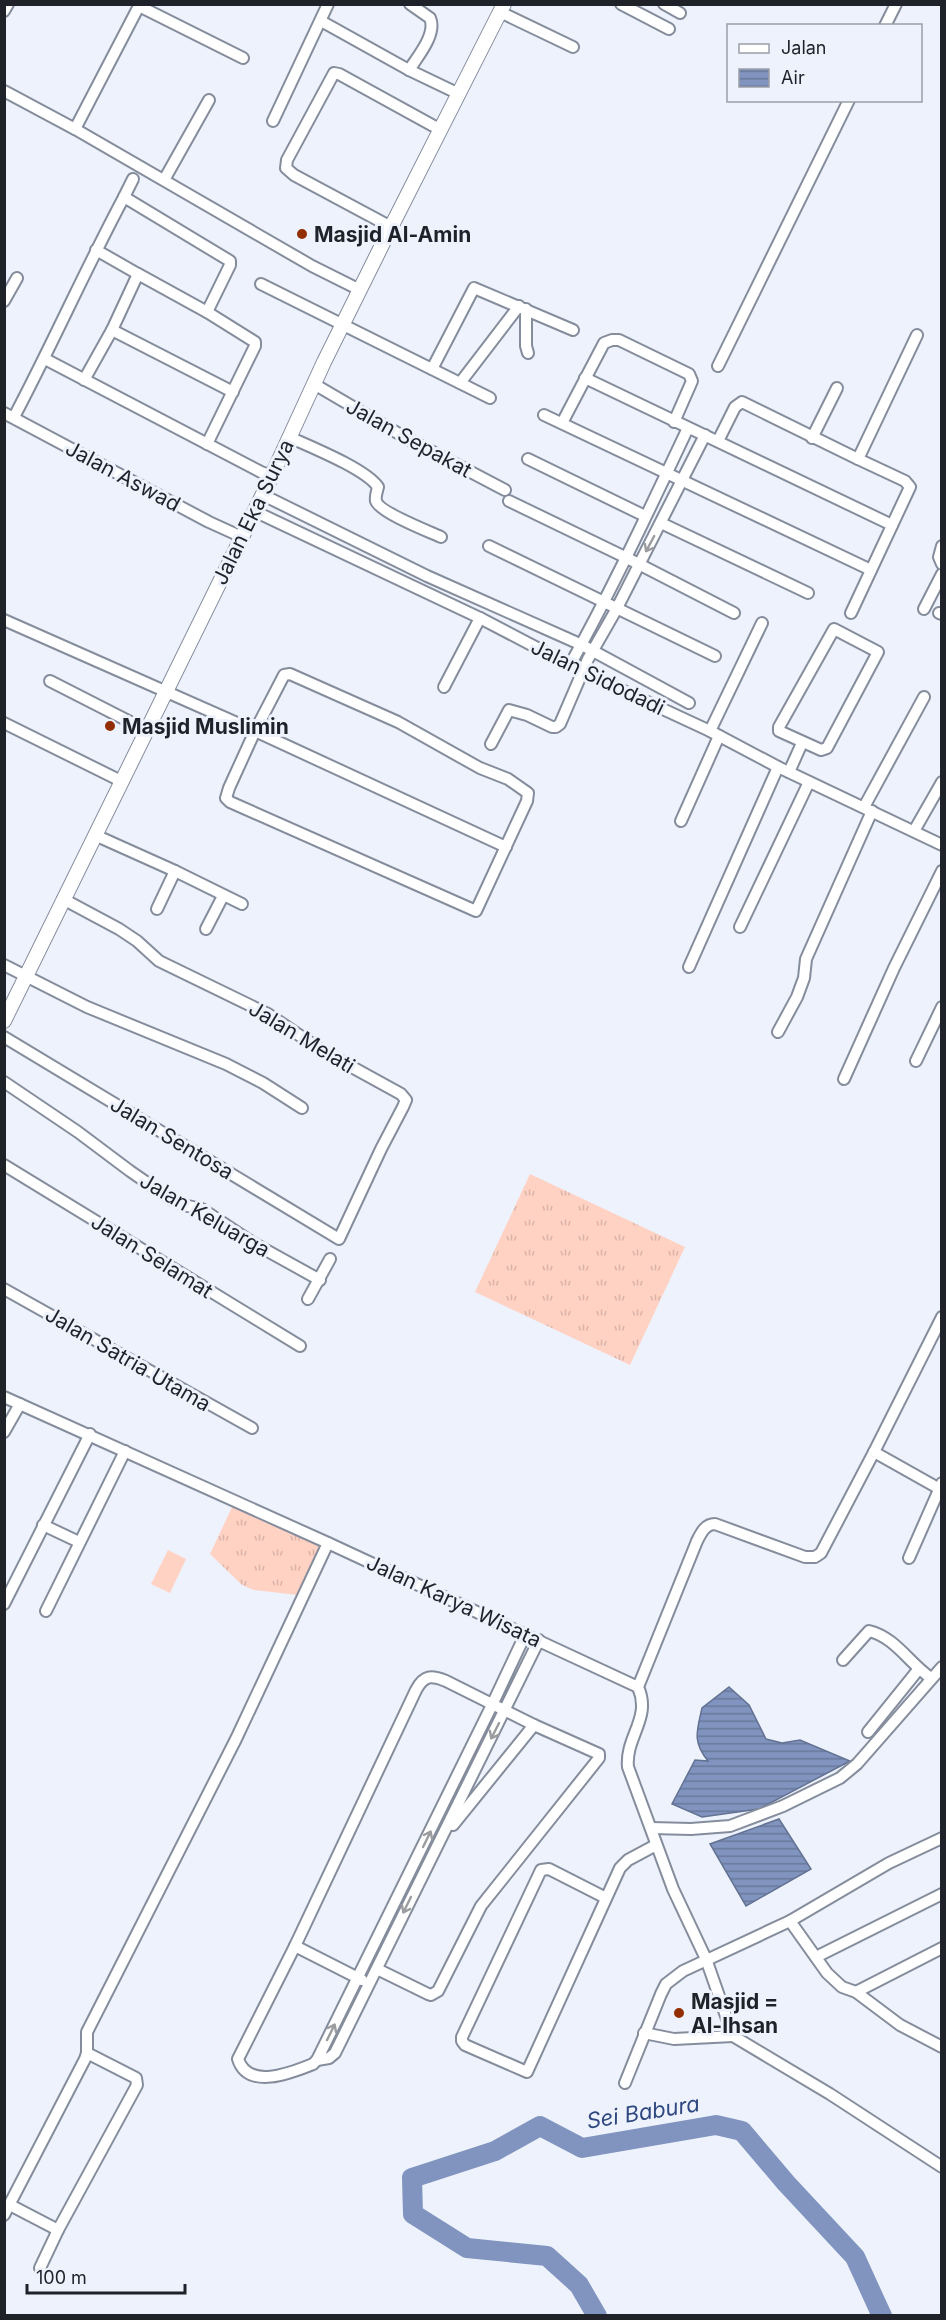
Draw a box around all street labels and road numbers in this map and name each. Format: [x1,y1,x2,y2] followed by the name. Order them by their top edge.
[342,393,476,483] street label: Jalan Sepakat
[61,435,185,517] street label: Jalan Aswad
[207,435,299,589] street label: Jalan Eka Surya
[527,634,669,720] street label: Jalan Sidodadi
[245,996,359,1078] street label: Jalan Melati
[106,1091,238,1185] street label: Jalan Sentosa
[136,1168,274,1262] street label: Jalan Keluarga
[87,1209,218,1303] street label: Jalan Selamat
[41,1301,215,1417] street label: Jalan Satria Utama
[363,1550,545,1652] street label: Jalan Karya Wisata

